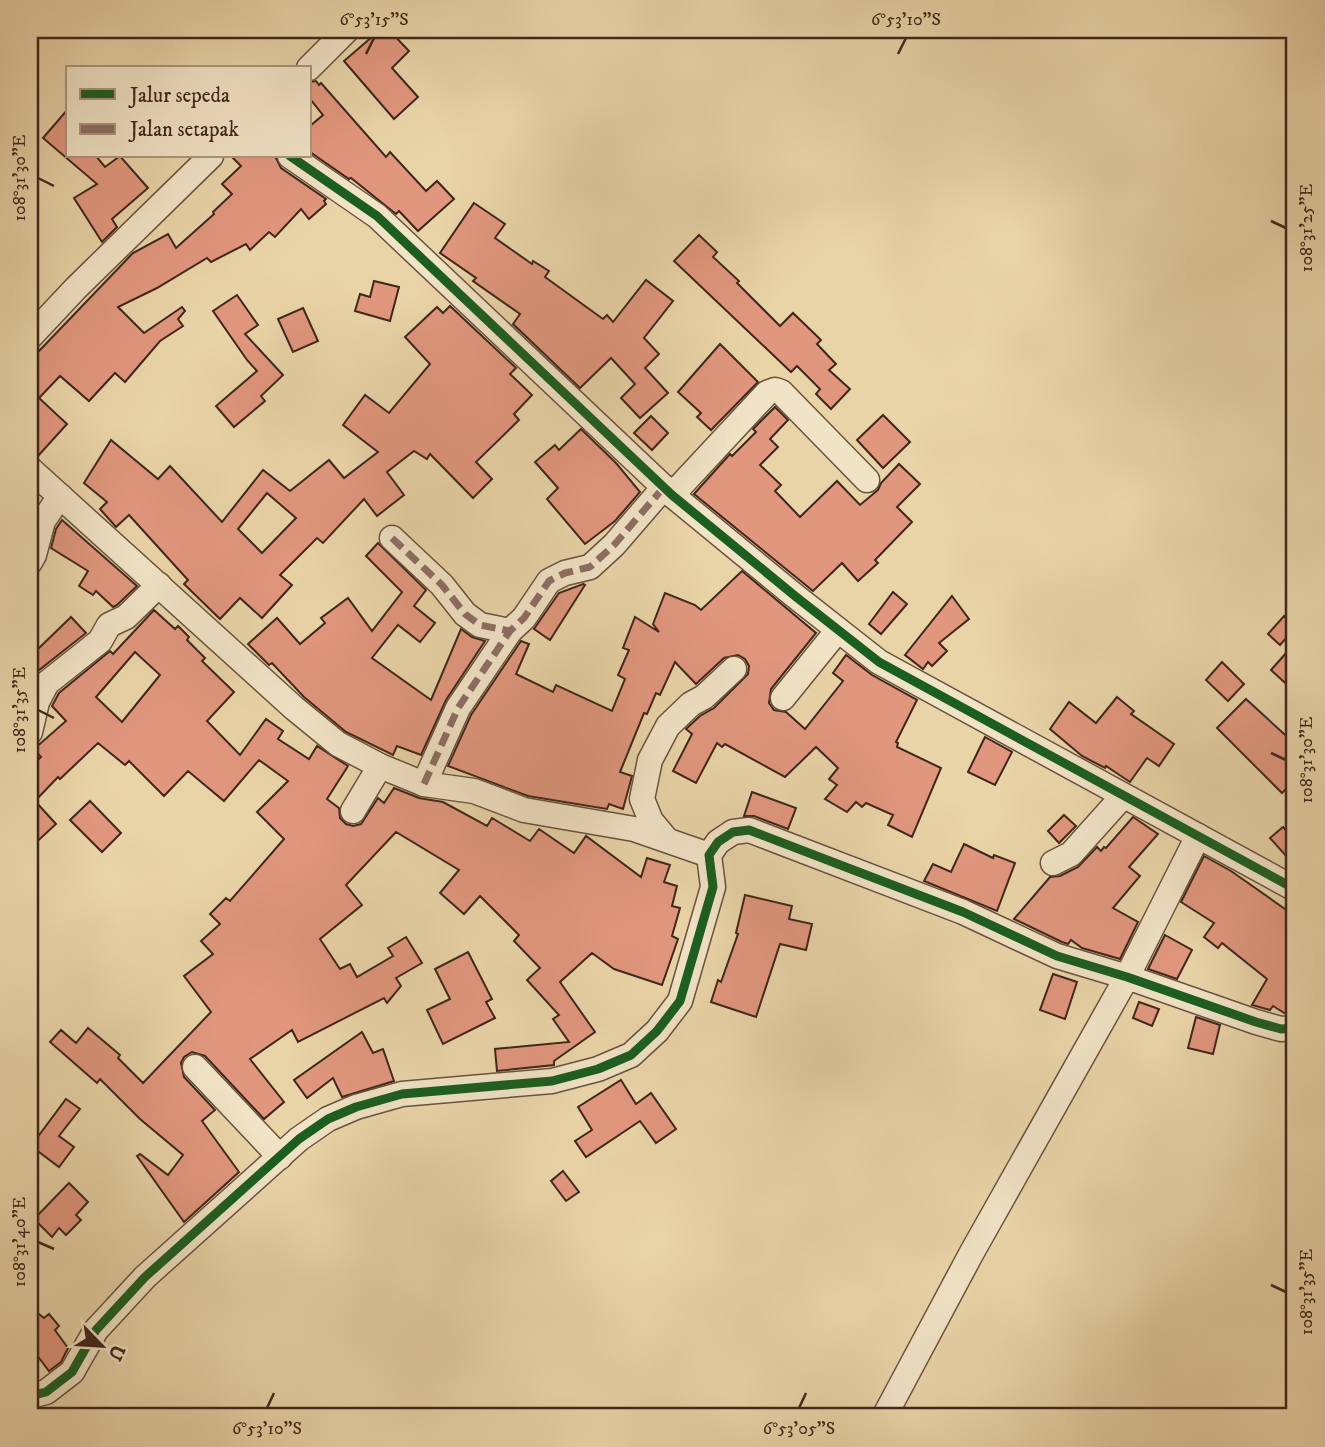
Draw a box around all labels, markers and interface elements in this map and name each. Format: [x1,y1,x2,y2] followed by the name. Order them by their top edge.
[339,9,409,31] text: 6°53'15"S
[871,9,941,31] text: 6°53'10"S
[66,66,312,158] legend
[128,83,230,109] text: Jalur sepeda
[128,117,239,143] text: Jalan setapak
[9,134,31,222] text: 108°31'30"E
[1296,184,1318,272] text: 108°31'25"E
[9,667,31,753] text: 108°31'35"E
[1296,716,1318,804] text: 108°31'30"E
[9,1196,31,1287] text: 108°31'40"E
[1296,1249,1318,1335] text: 108°31'35"E
[66,1310,136,1380] north arrow
[102,1341,130,1364] text: U
[232,1418,302,1440] text: 6°53'10"S
[763,1418,835,1440] text: 6°53'05"S

